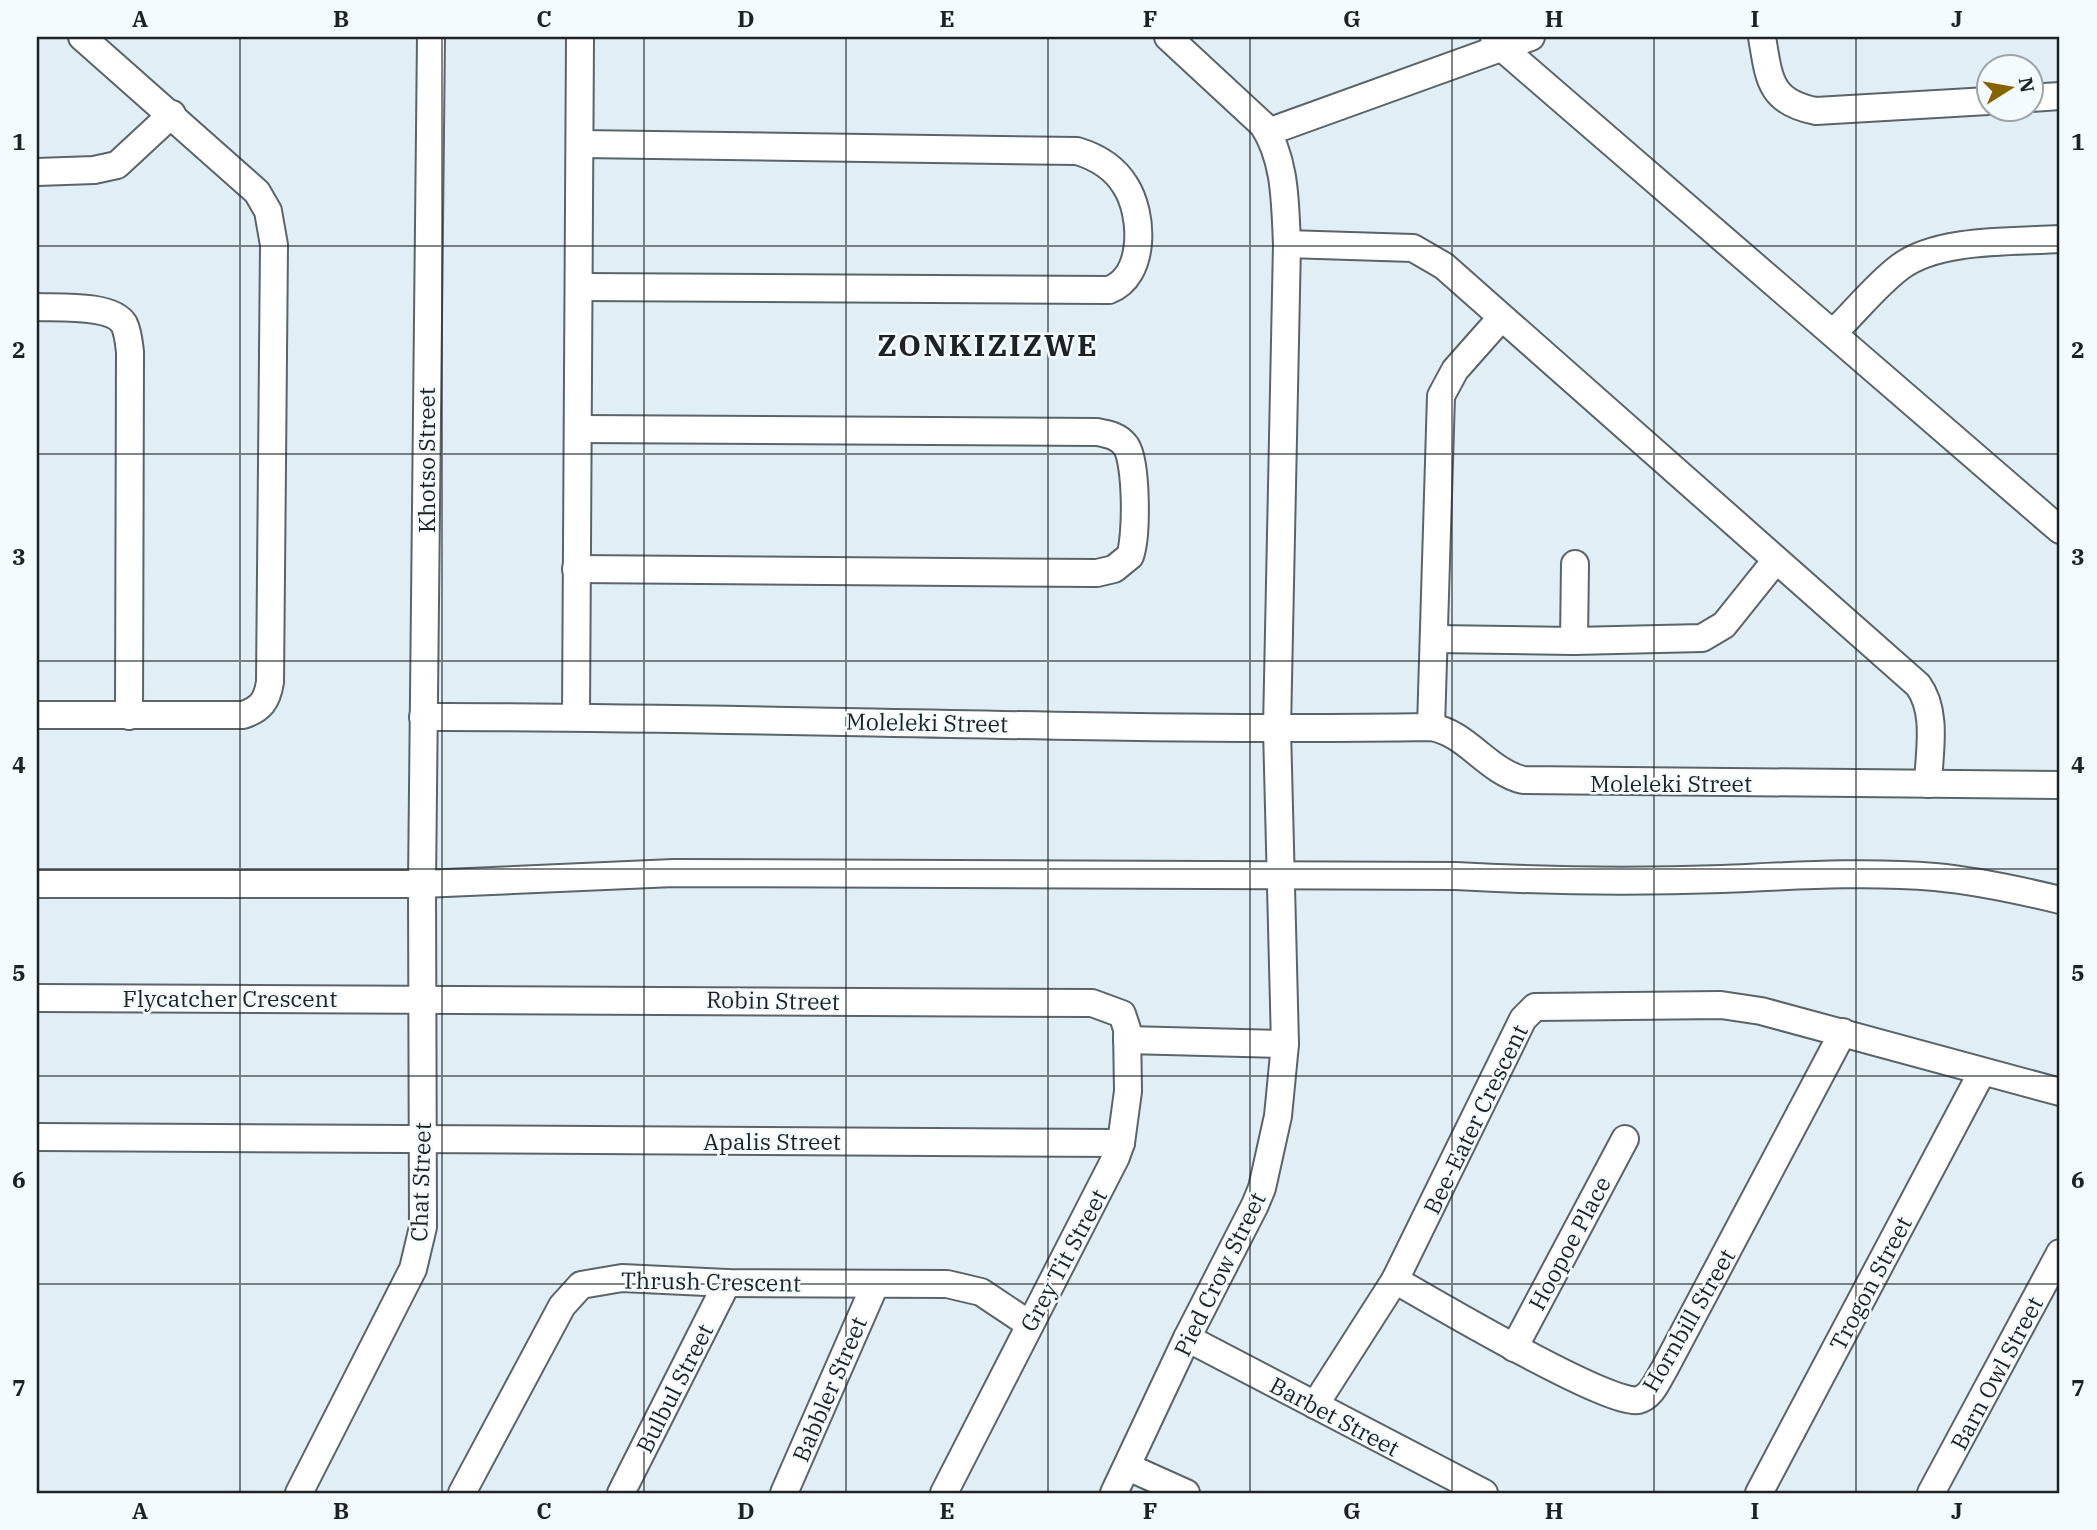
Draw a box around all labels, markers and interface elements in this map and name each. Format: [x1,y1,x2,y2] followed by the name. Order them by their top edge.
[132,3,148,33] text: A
[333,3,349,33] text: B
[536,3,552,33] text: C
[737,3,755,33] text: D
[939,3,955,33] text: E
[1143,3,1157,33] text: F
[1343,3,1361,33] text: G
[1545,3,1563,33] text: H
[1751,3,1759,33] text: I
[1951,3,1963,33] text: J
[1974,52,2044,122] north arrow
[2013,75,2040,94] text: N
[12,126,26,156] text: 1
[2071,126,2085,156] text: 1
[877,325,1099,364] district label: ZONKIZIZWE
[12,334,26,364] text: 2
[2071,334,2085,364] text: 2
[411,387,441,533] street label: Khotso Street
[12,541,26,571] text: 3
[2071,541,2085,571] text: 3
[846,706,1008,738] street label: Moleleki Street
[12,749,26,779] text: 4
[2071,749,2085,779] text: 4
[1590,768,1752,798] street label: Moleleki Street
[12,957,26,987] text: 5
[2071,957,2085,987] text: 5
[123,983,337,1013] street label: Flycatcher Crescent
[706,984,840,1016] street label: Robin Street
[1416,1019,1534,1219] street label: Bee-Eater Crescent
[403,1122,437,1242] street label: Chat Street
[703,1126,841,1156] street label: Apalis Street
[12,1164,26,1194] text: 6
[2071,1164,2085,1194] text: 6
[1521,1171,1617,1315] street label: Hoopoe Place
[1013,1184,1113,1336] street label: Grey Tit Street
[1166,1187,1272,1361] street label: Pied Crow Street
[1822,1211,1918,1355] street label: Trogon Street
[1635,1243,1741,1397] street label: Hornbill Street
[621,1264,801,1298] street label: Thrush Crescent
[1943,1291,2049,1455] street label: Barn Owl Street
[785,1312,873,1466] street label: Babbler Street
[629,1318,719,1458] street label: Bulbul Street
[1265,1369,1405,1463] street label: Barbet Street
[12,1372,26,1402] text: 7
[2071,1372,2085,1402] text: 7
[132,1495,148,1525] text: A
[333,1495,349,1525] text: B
[536,1495,552,1525] text: C
[737,1495,755,1525] text: D
[939,1495,955,1525] text: E
[1143,1495,1157,1525] text: F
[1343,1495,1361,1525] text: G
[1545,1495,1563,1525] text: H
[1751,1495,1759,1525] text: I
[1951,1495,1963,1525] text: J

